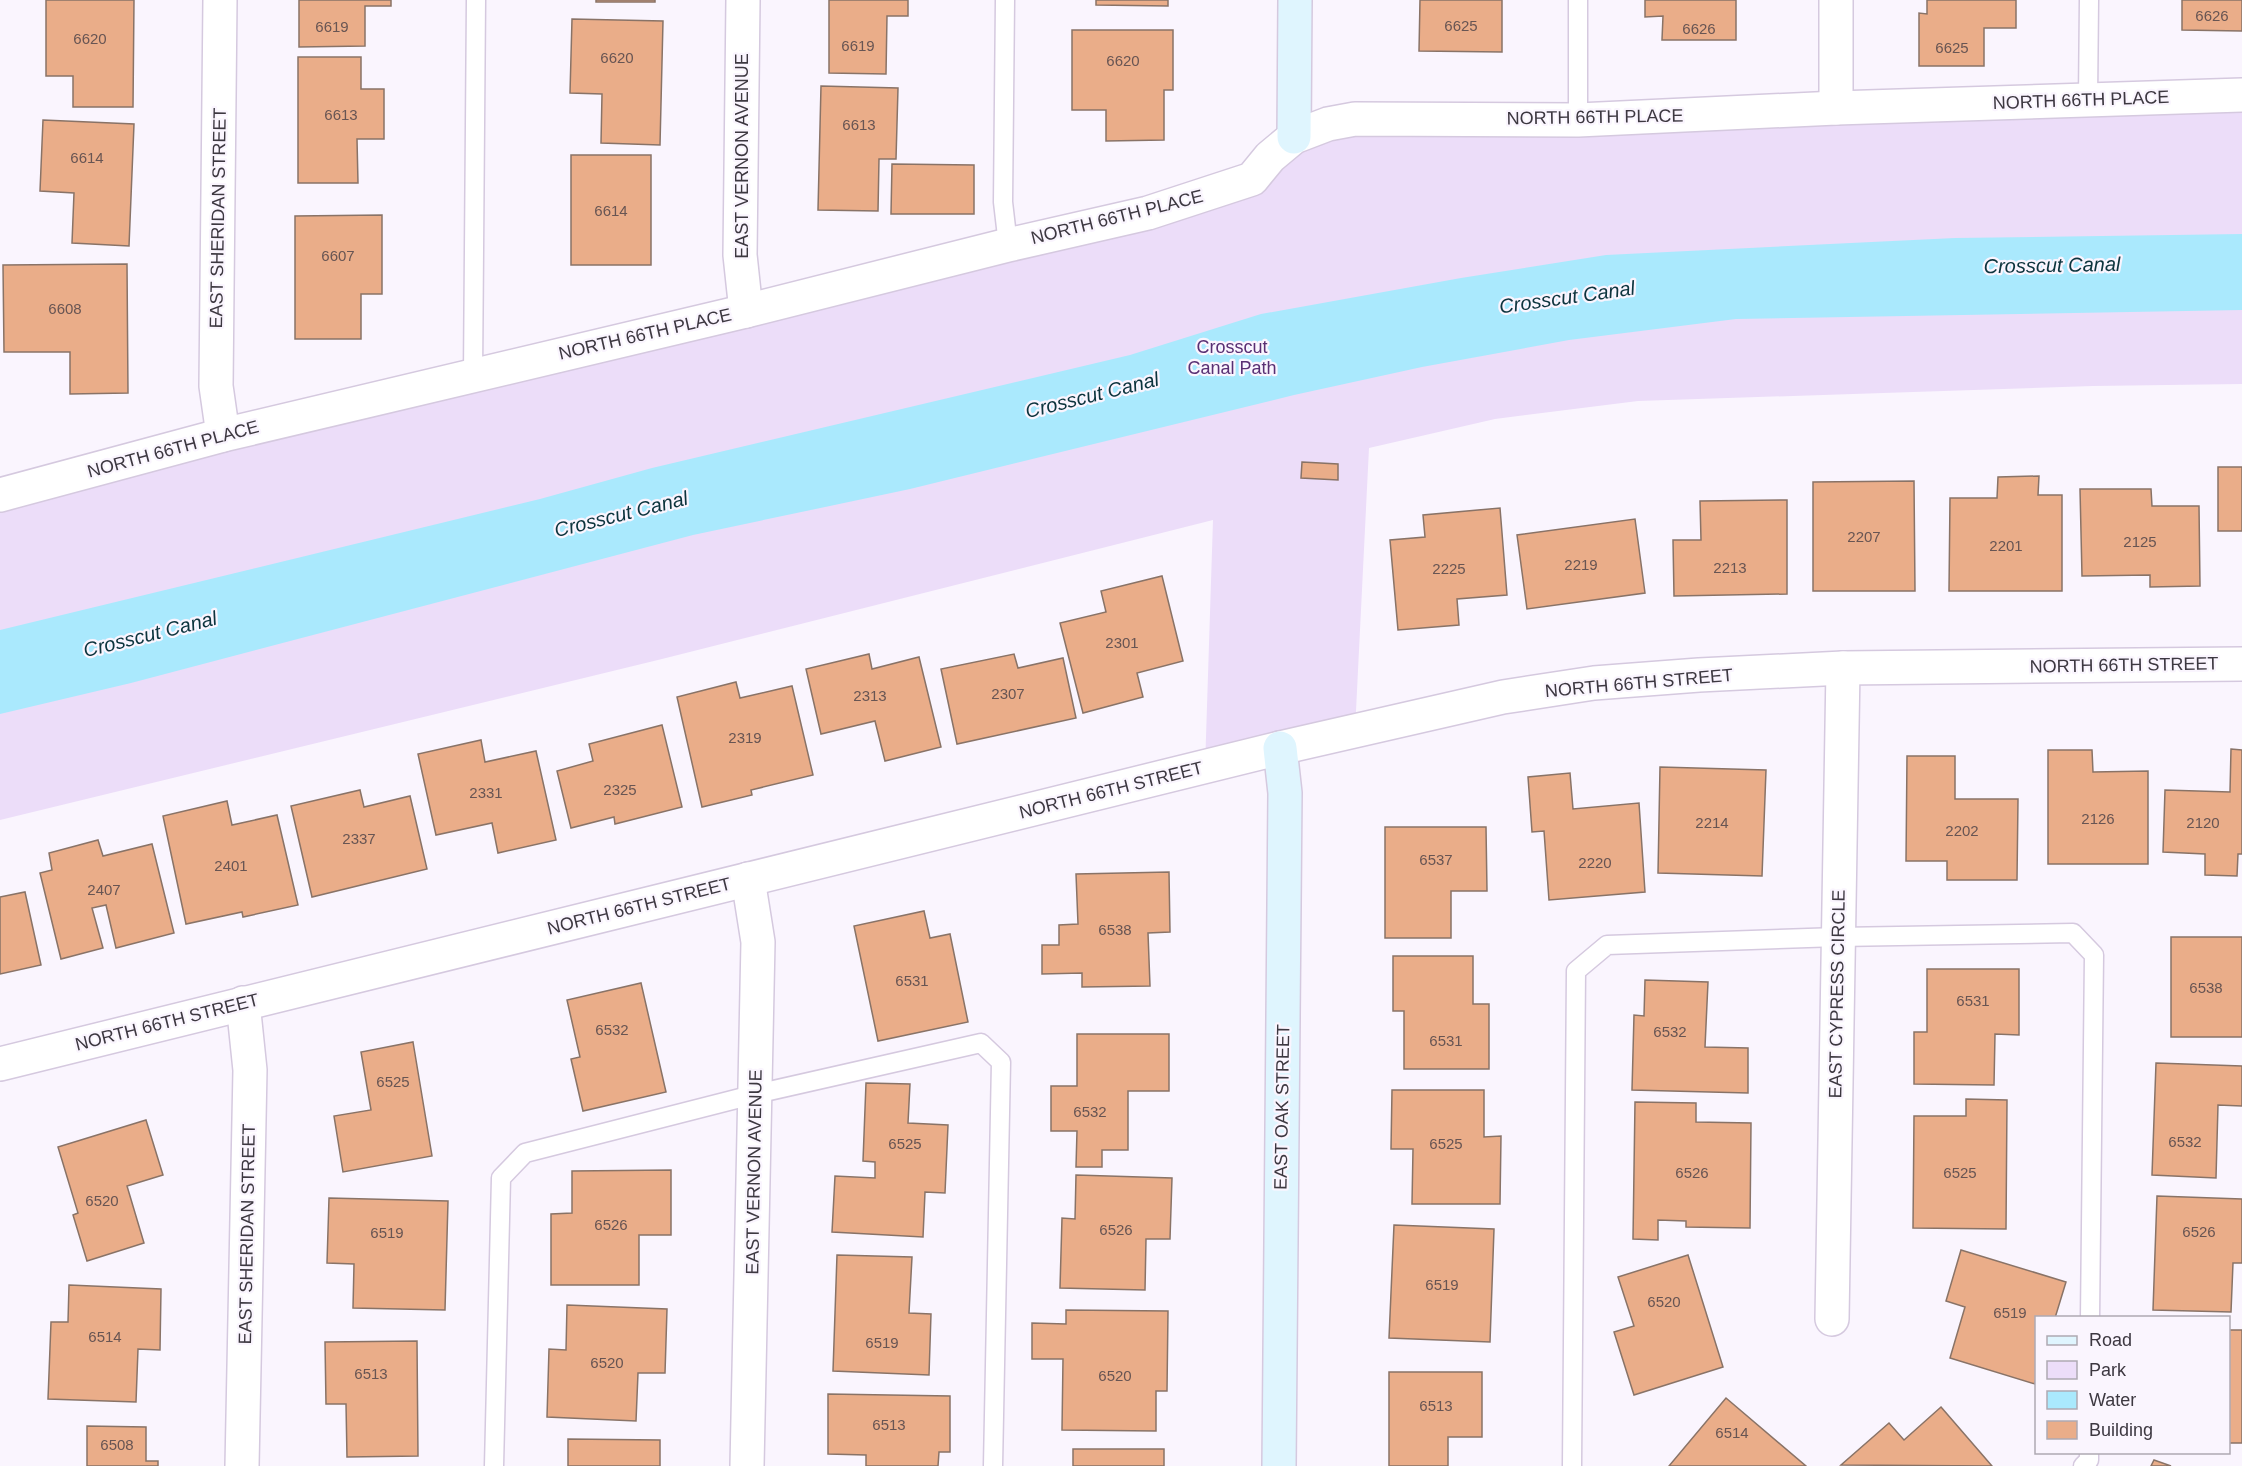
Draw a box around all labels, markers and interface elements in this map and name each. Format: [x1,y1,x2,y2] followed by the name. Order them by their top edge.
[2195,7,2229,24] house number: 6626
[1444,17,1478,34] house number: 6625
[315,18,349,35] house number: 6619
[1682,20,1716,37] house number: 6626
[73,30,107,47] house number: 6620
[841,37,875,54] house number: 6619
[1935,39,1969,56] house number: 6625
[600,49,634,66] house number: 6620
[1106,52,1140,69] house number: 6620
[732,53,752,259] street label: EAST VERNON AVENUE
[1992,87,2170,113] street label: NORTH 66TH PLACE
[1506,105,1684,129] street label: NORTH 66TH PLACE
[324,106,358,123] house number: 6613
[206,107,230,329] street label: EAST SHERIDAN STREET
[842,116,876,133] house number: 6613
[70,149,104,166] house number: 6614
[1029,186,1205,248] street label: NORTH 66TH PLACE
[594,202,628,219] house number: 6614
[321,247,355,264] house number: 6607
[1983,253,2121,277] water label: Crosscut Canal
[1498,277,1637,317] water label: Crosscut Canal
[48,300,82,317] house number: 6608
[557,304,733,364] street label: NORTH 66TH PLACE
[1187,337,1277,378] park label: Crosscut Canal Path
[1023,368,1162,422] water label: Crosscut Canal
[85,416,261,482] street label: NORTH 66TH PLACE
[552,487,691,541] water label: Crosscut Canal
[1847,528,1881,545] house number: 2207
[2123,533,2157,550] house number: 2125
[1989,537,2023,554] house number: 2201
[1564,556,1598,573] house number: 2219
[1713,559,1747,576] house number: 2213
[1432,560,1466,577] house number: 2225
[81,607,220,661] water label: Crosscut Canal
[1105,634,1139,651] house number: 2301
[2029,653,2219,677] street label: NORTH 66TH STREET
[1544,665,1734,701] street label: NORTH 66TH STREET
[991,685,1025,702] house number: 2307
[853,687,887,704] house number: 2313
[728,729,762,746] house number: 2319
[1017,757,1205,823] street label: NORTH 66TH STREET
[603,781,637,798] house number: 2325
[469,784,503,801] house number: 2331
[2081,810,2115,827] house number: 2126
[1695,814,1729,831] house number: 2214
[2186,814,2220,831] house number: 2120
[1945,822,1979,839] house number: 2202
[342,830,376,847] house number: 2337
[1419,851,1453,868] house number: 6537
[1578,854,1612,871] house number: 2220
[214,857,248,874] house number: 2401
[545,873,733,939] street label: NORTH 66TH STREET
[87,881,121,898] house number: 2407
[1825,889,1849,1099] street label: EAST CYPRESS CIRCLE
[1098,921,1132,938] house number: 6538
[895,972,929,989] house number: 6531
[2189,979,2223,996] house number: 6538
[73,989,261,1055] street label: NORTH 66TH STREET
[1956,992,1990,1009] house number: 6531
[595,1021,629,1038] house number: 6532
[1653,1023,1687,1040] house number: 6532
[1271,1024,1293,1190] street label: EAST OAK STREET
[1429,1032,1463,1049] house number: 6531
[742,1069,766,1275] street label: EAST VERNON AVENUE
[376,1073,410,1090] house number: 6525
[1073,1103,1107,1120] house number: 6532
[235,1123,259,1345] street label: EAST SHERIDAN STREET
[2168,1133,2202,1150] house number: 6532
[888,1135,922,1152] house number: 6525
[1429,1135,1463,1152] house number: 6525
[1675,1164,1709,1181] house number: 6526
[1943,1164,1977,1181] house number: 6525
[85,1192,119,1209] house number: 6520
[594,1216,628,1233] house number: 6526
[1099,1221,1133,1238] house number: 6526
[2182,1223,2216,1240] house number: 6526
[370,1224,404,1241] house number: 6519
[1425,1276,1459,1293] house number: 6519
[1647,1293,1681,1310] house number: 6520
[1993,1304,2027,1321] house number: 6519
[2035,1316,2230,1454] legend
[88,1328,122,1345] house number: 6514
[2089,1330,2132,1350] text: Road
[865,1334,899,1351] house number: 6519
[590,1354,624,1371] house number: 6520
[2089,1360,2127,1380] text: Park
[354,1365,388,1382] house number: 6513
[1098,1367,1132,1384] house number: 6520
[2089,1390,2136,1410] text: Water
[1419,1397,1453,1414] house number: 6513
[872,1416,906,1433] house number: 6513
[2089,1420,2153,1440] text: Building
[1715,1424,1749,1441] house number: 6514
[100,1436,134,1453] house number: 6508

